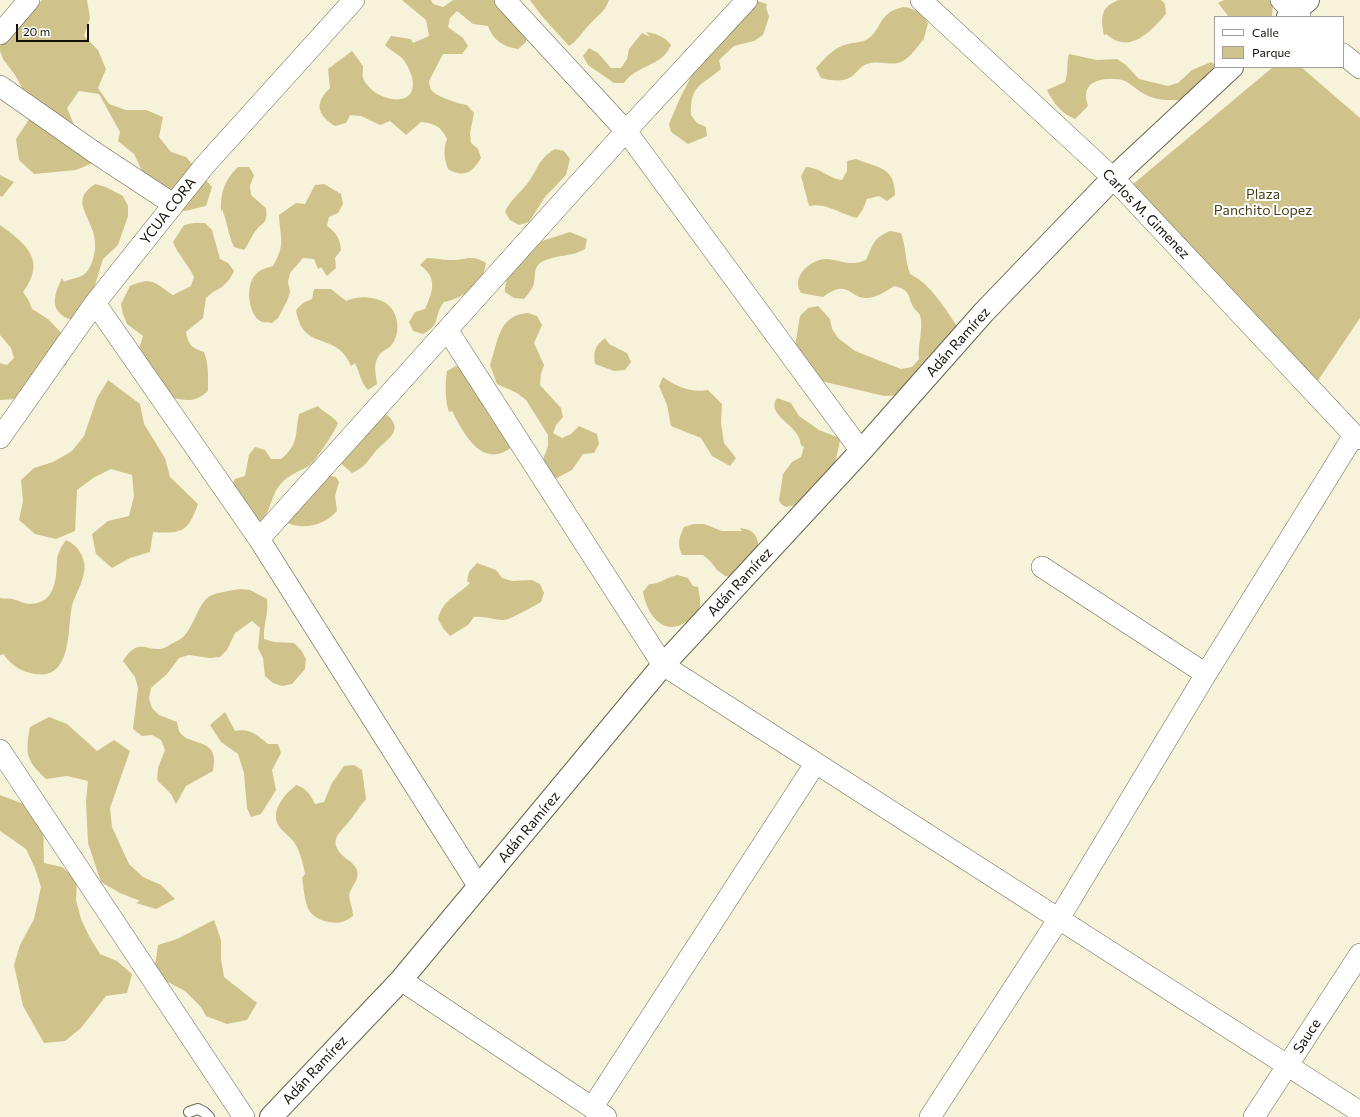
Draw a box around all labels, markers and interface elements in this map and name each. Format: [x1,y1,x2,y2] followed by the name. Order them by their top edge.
[18,16,91,42] scale bar
[1214,16,1344,68] legend
[23,24,50,38] text: 20 m
[1252,25,1279,39] text: Calle
[1252,45,1290,59] text: Parque
[1099,166,1193,262] street label: Carlos M. Gimenez
[137,174,199,248] street label: YCUA CORA
[1214,186,1312,218] park label: Plaza Panchito Lopez
[922,304,994,380] street label: Adán Ramírez
[704,544,776,620] street label: Adán Ramírez
[494,788,564,866] street label: Adán Ramírez
[1290,1016,1324,1056] street label: Sauce
[279,1032,351,1108] street label: Adán Ramírez

